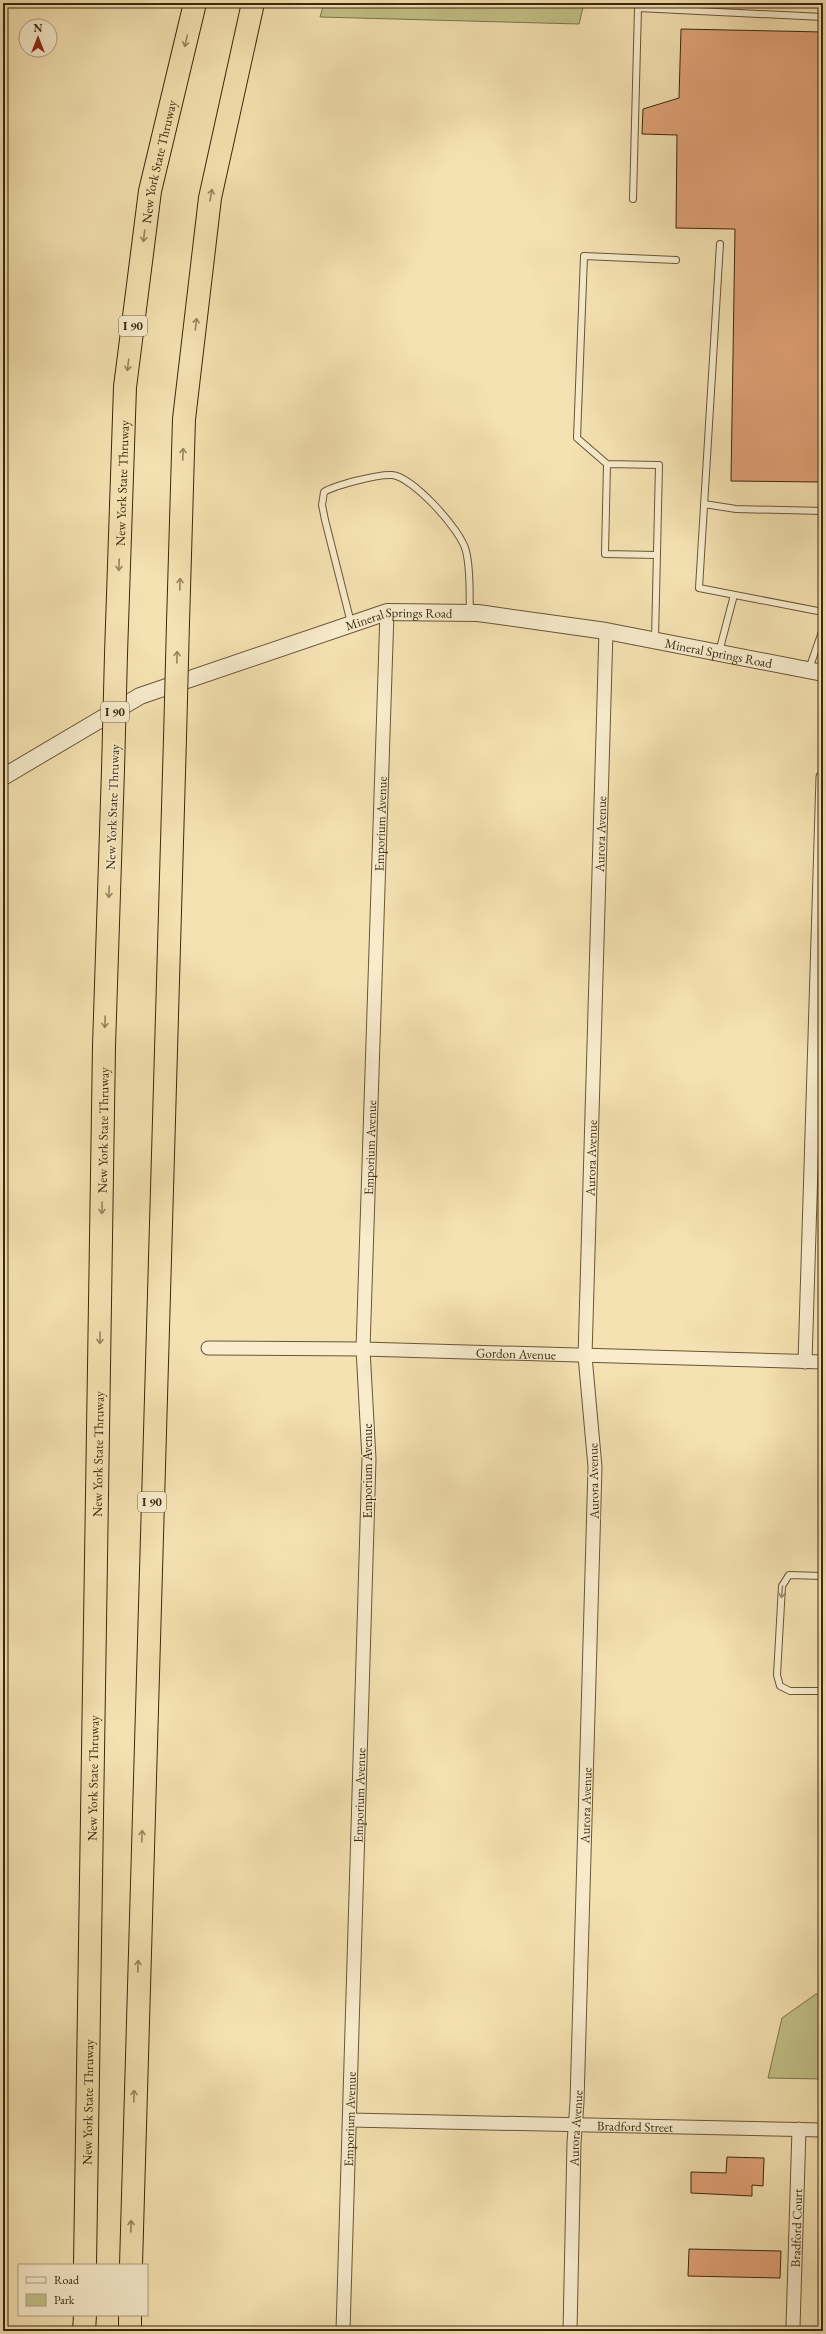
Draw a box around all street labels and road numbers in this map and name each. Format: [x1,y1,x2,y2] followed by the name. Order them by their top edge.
[138,98,181,225] street label: New York State Thruway
[119,316,147,336] road number: I 90
[112,420,133,546] street label: New York State Thruway
[343,604,453,635] street label: Mineral Springs Road
[663,635,774,672] street label: Mineral Springs Road
[101,702,129,722] road number: I 90
[102,744,123,870] street label: New York State Thruway
[371,776,391,872] street label: Emporium Avenue
[591,796,610,873] street label: Aurora Avenue
[94,1067,113,1193] street label: New York State Thruway
[360,1100,380,1195] street label: Emporium Avenue
[582,1120,601,1197] street label: Aurora Avenue
[476,1344,556,1363] street label: Gordon Avenue
[89,1391,108,1517] street label: New York State Thruway
[359,1423,376,1519] street label: Emporium Avenue
[584,1443,603,1520] street label: Aurora Avenue
[138,1492,166,1512] road number: I 90
[84,1715,103,1841] street label: New York State Thruway
[350,1747,369,1843] street label: Emporium Avenue
[576,1767,595,1845] street label: Aurora Avenue
[79,2039,98,2165] street label: New York State Thruway
[340,2071,360,2167] street label: Emporium Avenue
[565,2090,586,2167] street label: Aurora Avenue
[597,2117,673,2136] street label: Bradford Street
[787,2189,806,2268] street label: Bradford Court

